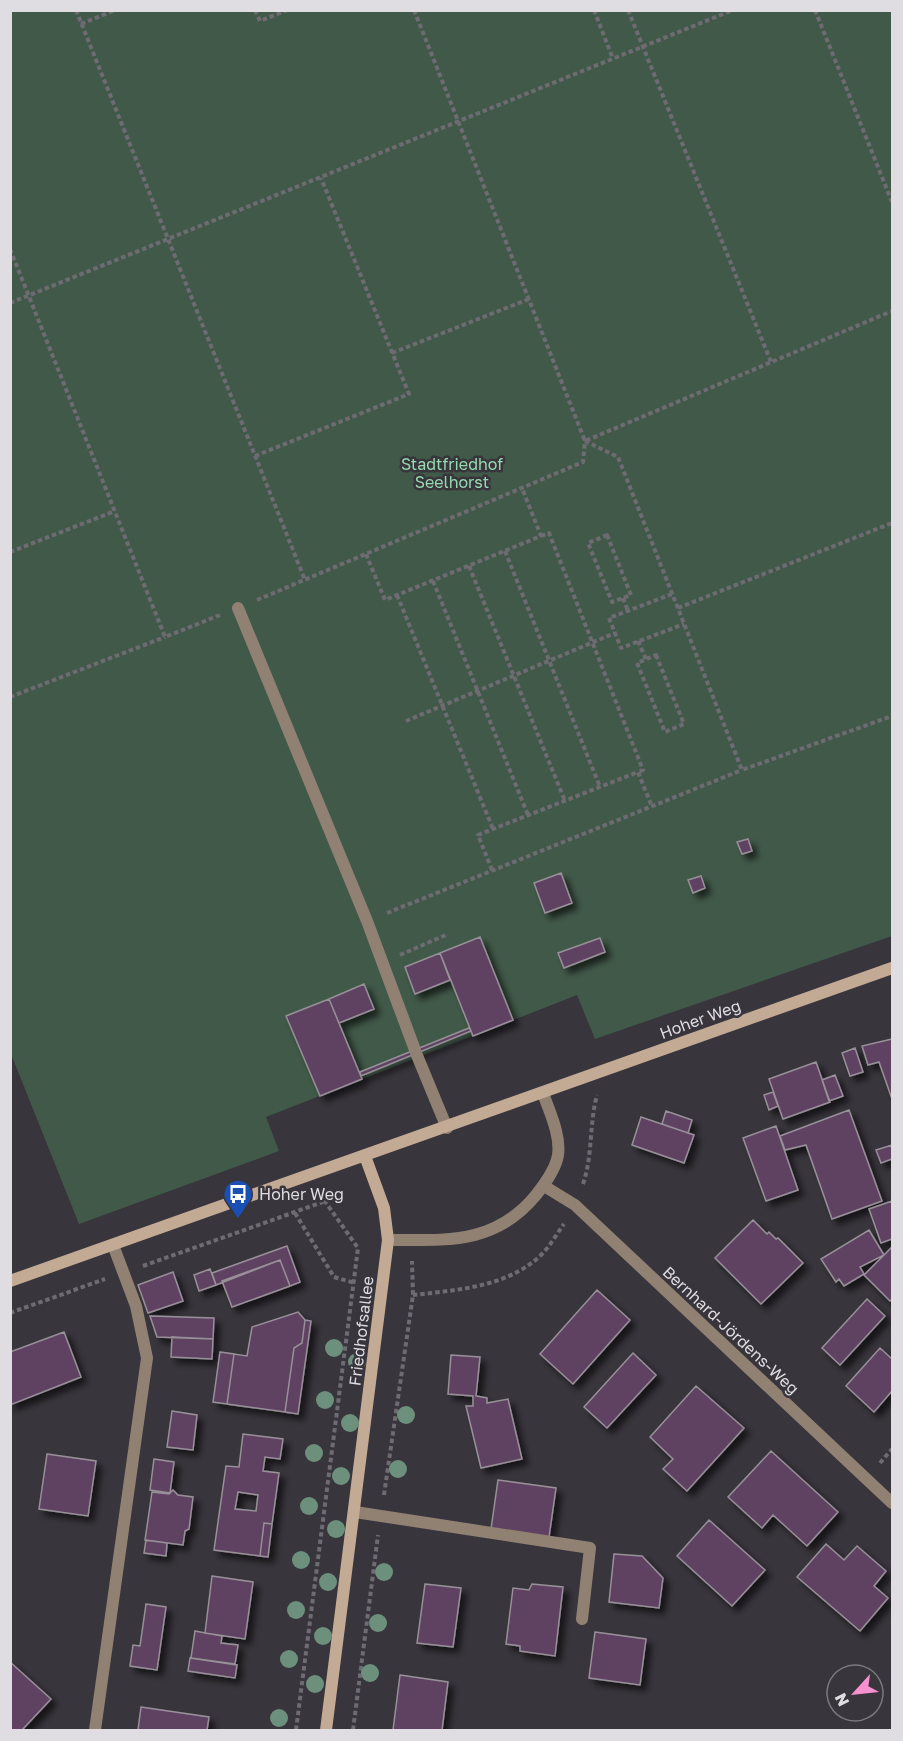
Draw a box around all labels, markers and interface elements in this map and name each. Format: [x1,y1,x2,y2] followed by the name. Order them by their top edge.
[401,454,503,492] park label: Stadtfriedhof Seelhorst
[657,995,743,1043] street label: Hoher Weg
[222,1178,254,1220] bus stop icon: Hoher Weg
[259,1184,344,1204] place label: Hoher Weg
[659,1262,803,1398] street label: Bernhard-Jördens-Weg
[344,1275,378,1387] street label: Friedhofsallee
[825,1663,885,1723] north arrow
[830,1690,853,1710] text: N

